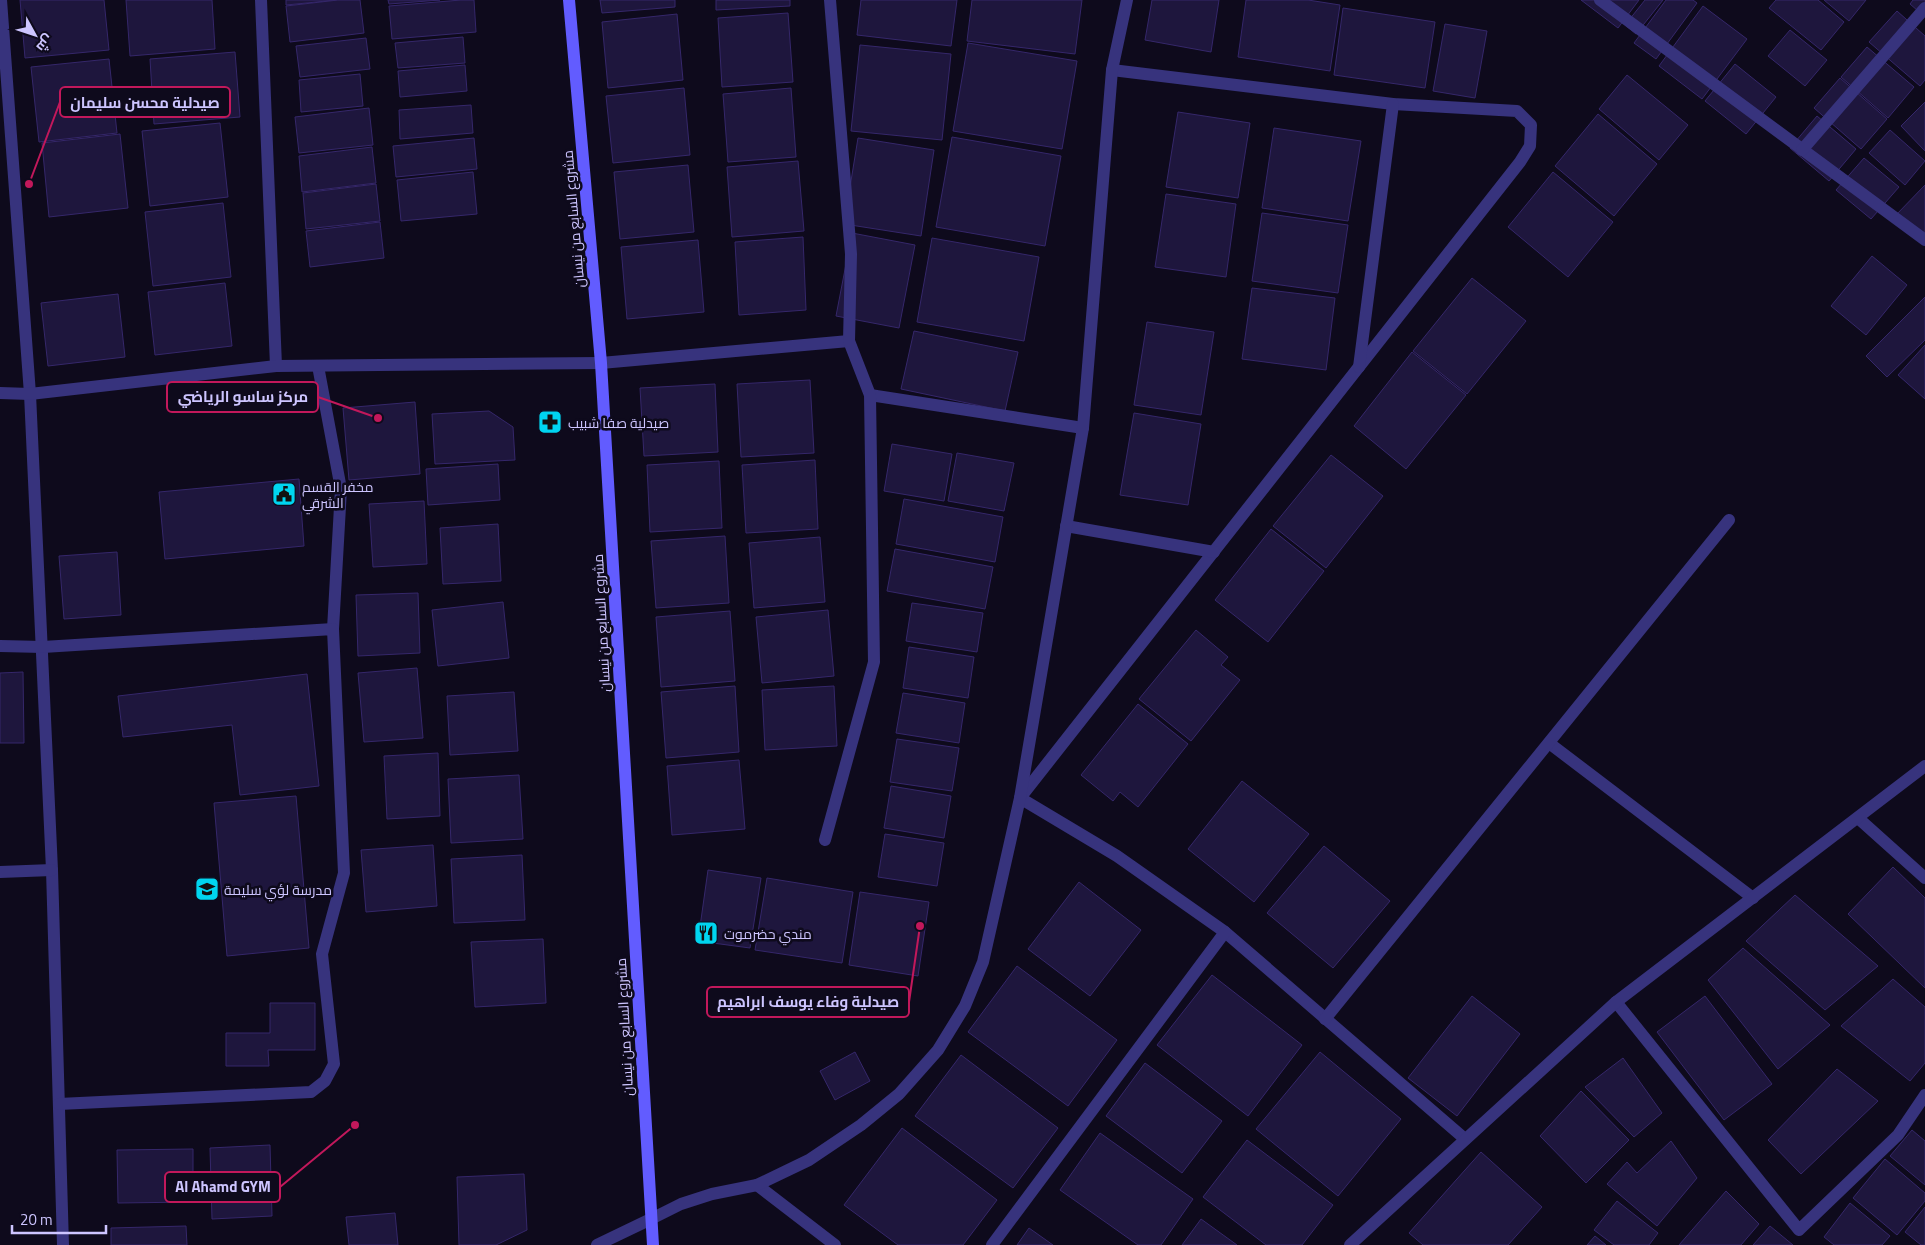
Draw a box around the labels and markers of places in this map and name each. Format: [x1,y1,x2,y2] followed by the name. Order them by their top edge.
[60,87,230,117] callout: صيدلية محسن سليمان
[167,382,318,412] callout: مركز ساسو الرياضي
[537,409,563,435] pharmacy icon: صيدلية صفا شبيب
[568,412,669,433] place label: صيدلية صفا شبيب
[302,476,373,515] place label: مخفر القسم الشرقي
[271,481,297,507] public building icon: مخفر القسم الشرقي
[194,876,220,902] school or university icon: مدرسة لؤي سليمة
[224,879,332,902] place label: مدرسة لؤي سليمة
[693,920,719,946] restaurant icon: مندي حضرموت
[724,923,812,946] place label: مندي حضرموت
[707,987,909,1017] callout: صيدلية وفاء يوسف ابراهيم
[165,1172,280,1202] callout: Al Ahamd GYM

